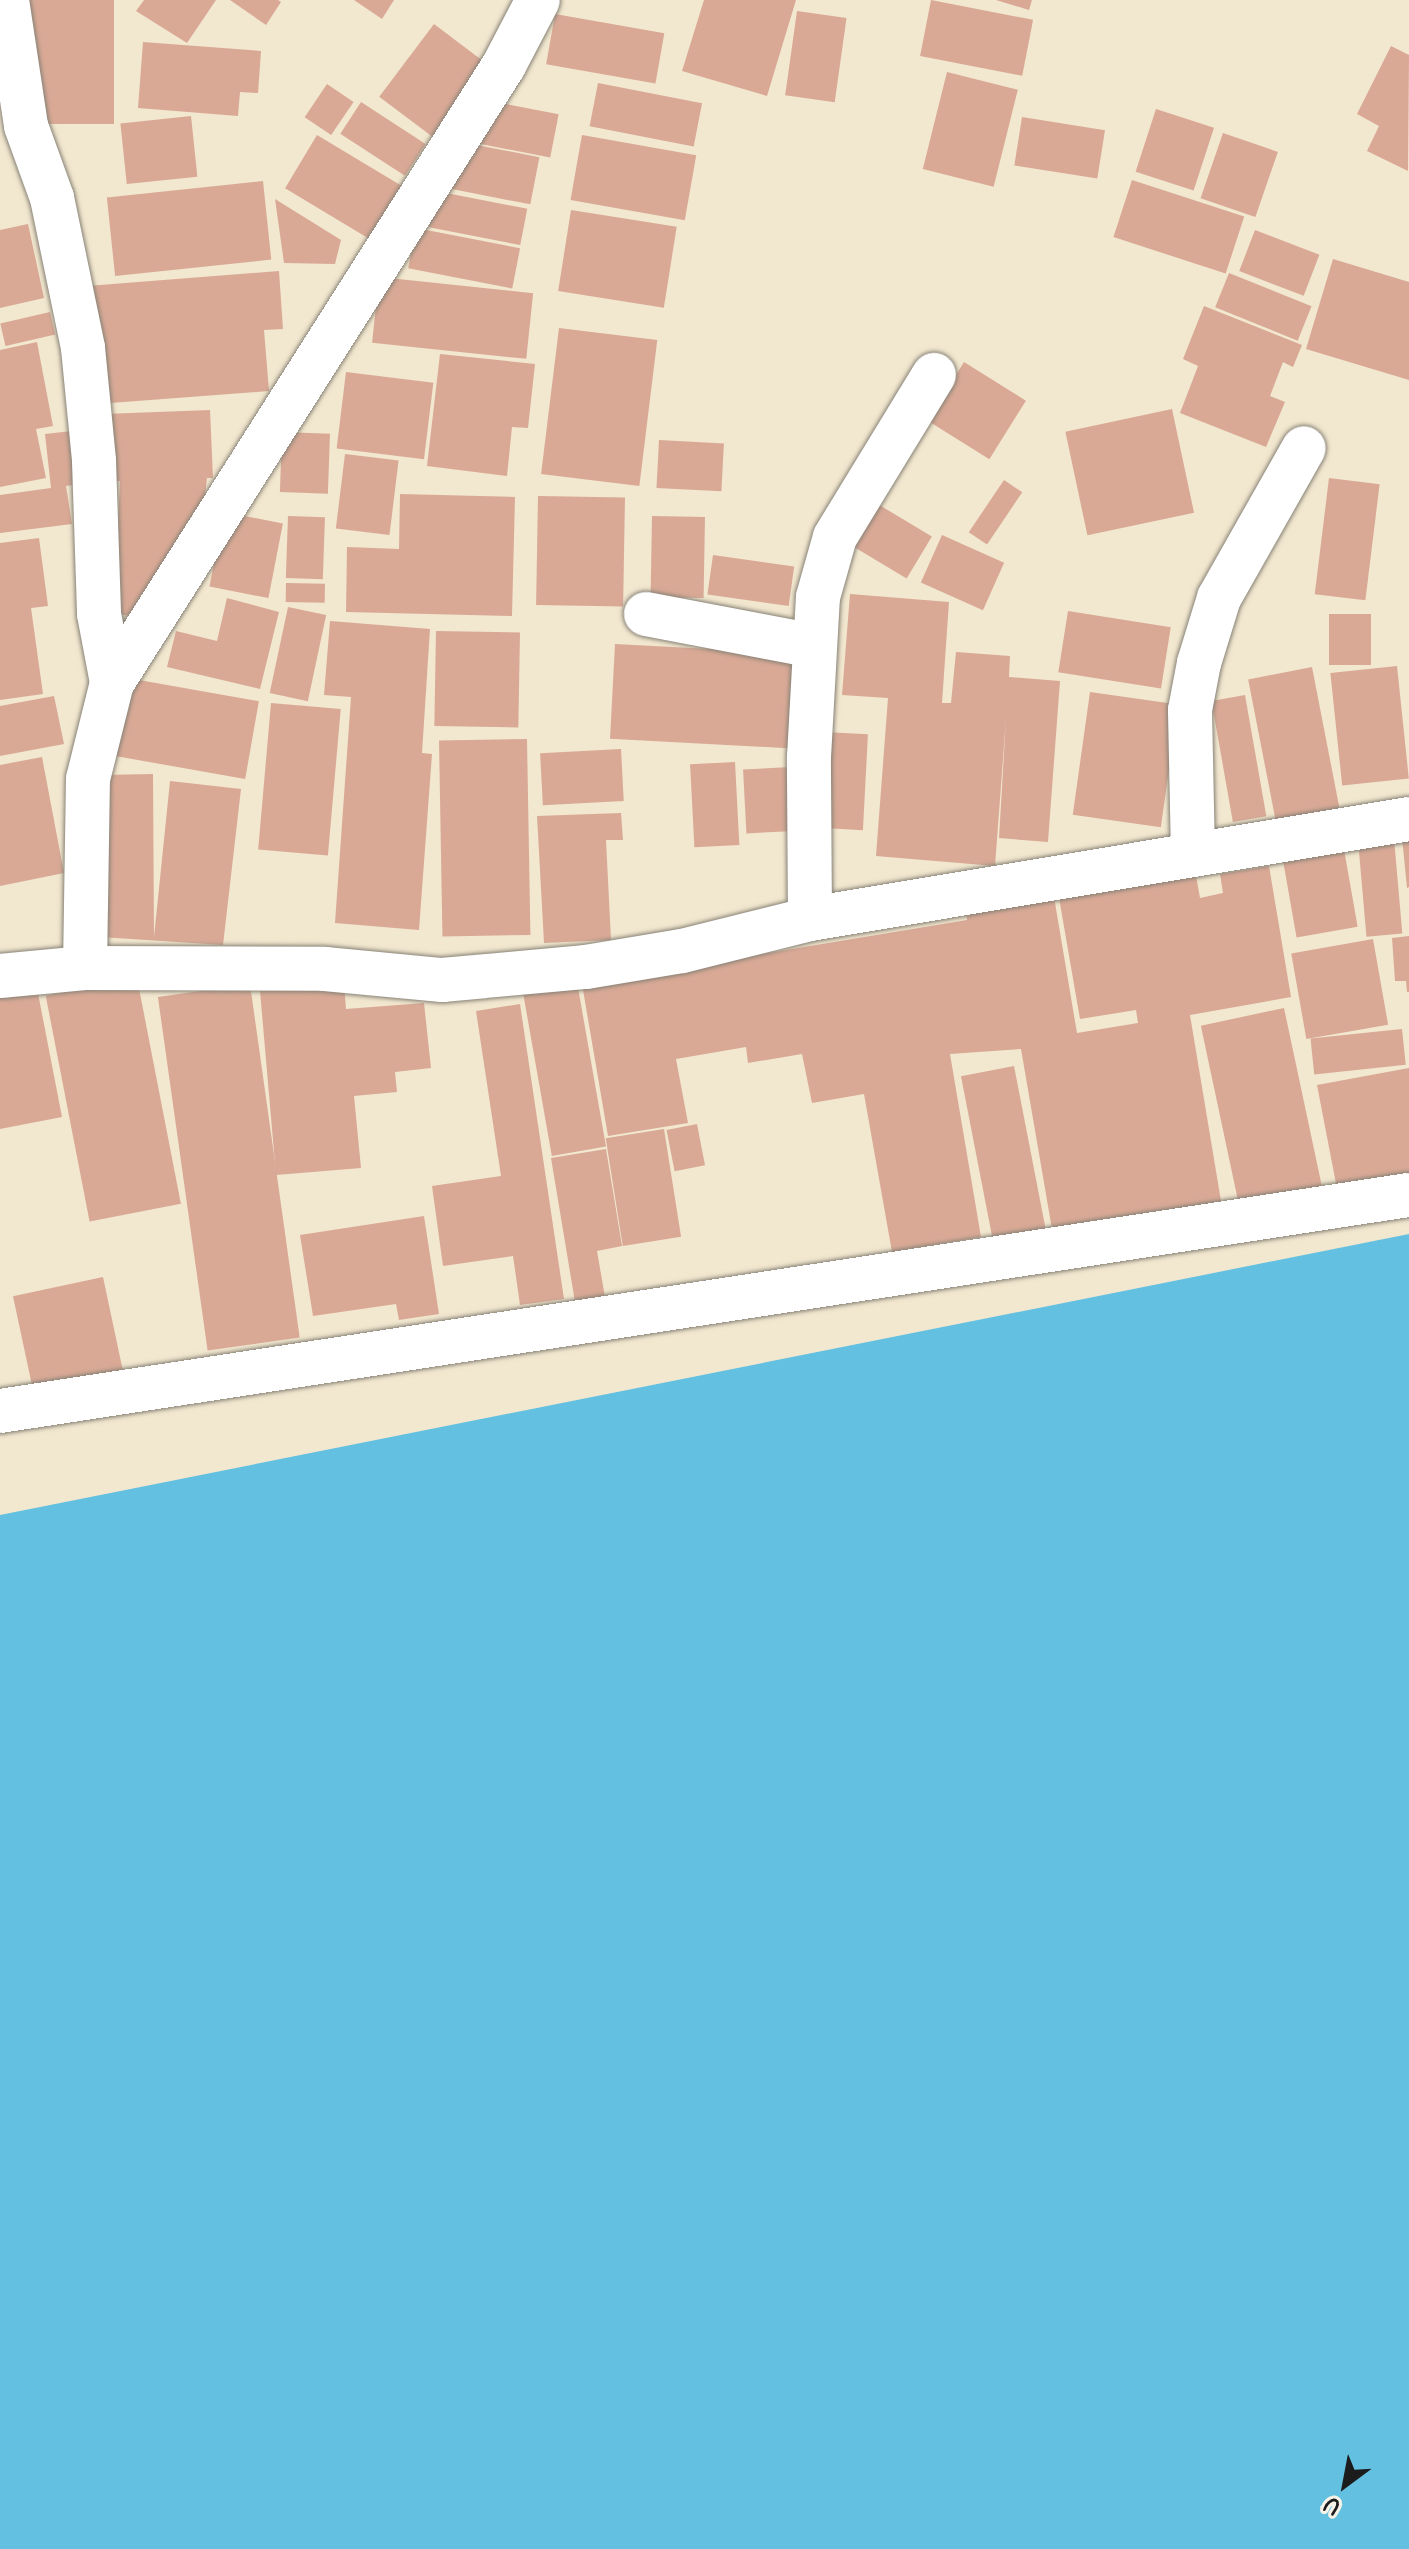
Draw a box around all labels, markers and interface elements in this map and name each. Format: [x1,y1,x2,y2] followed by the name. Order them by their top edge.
[1305,2445,1385,2525] north arrow
[1319,2490,1346,2521] text: U

